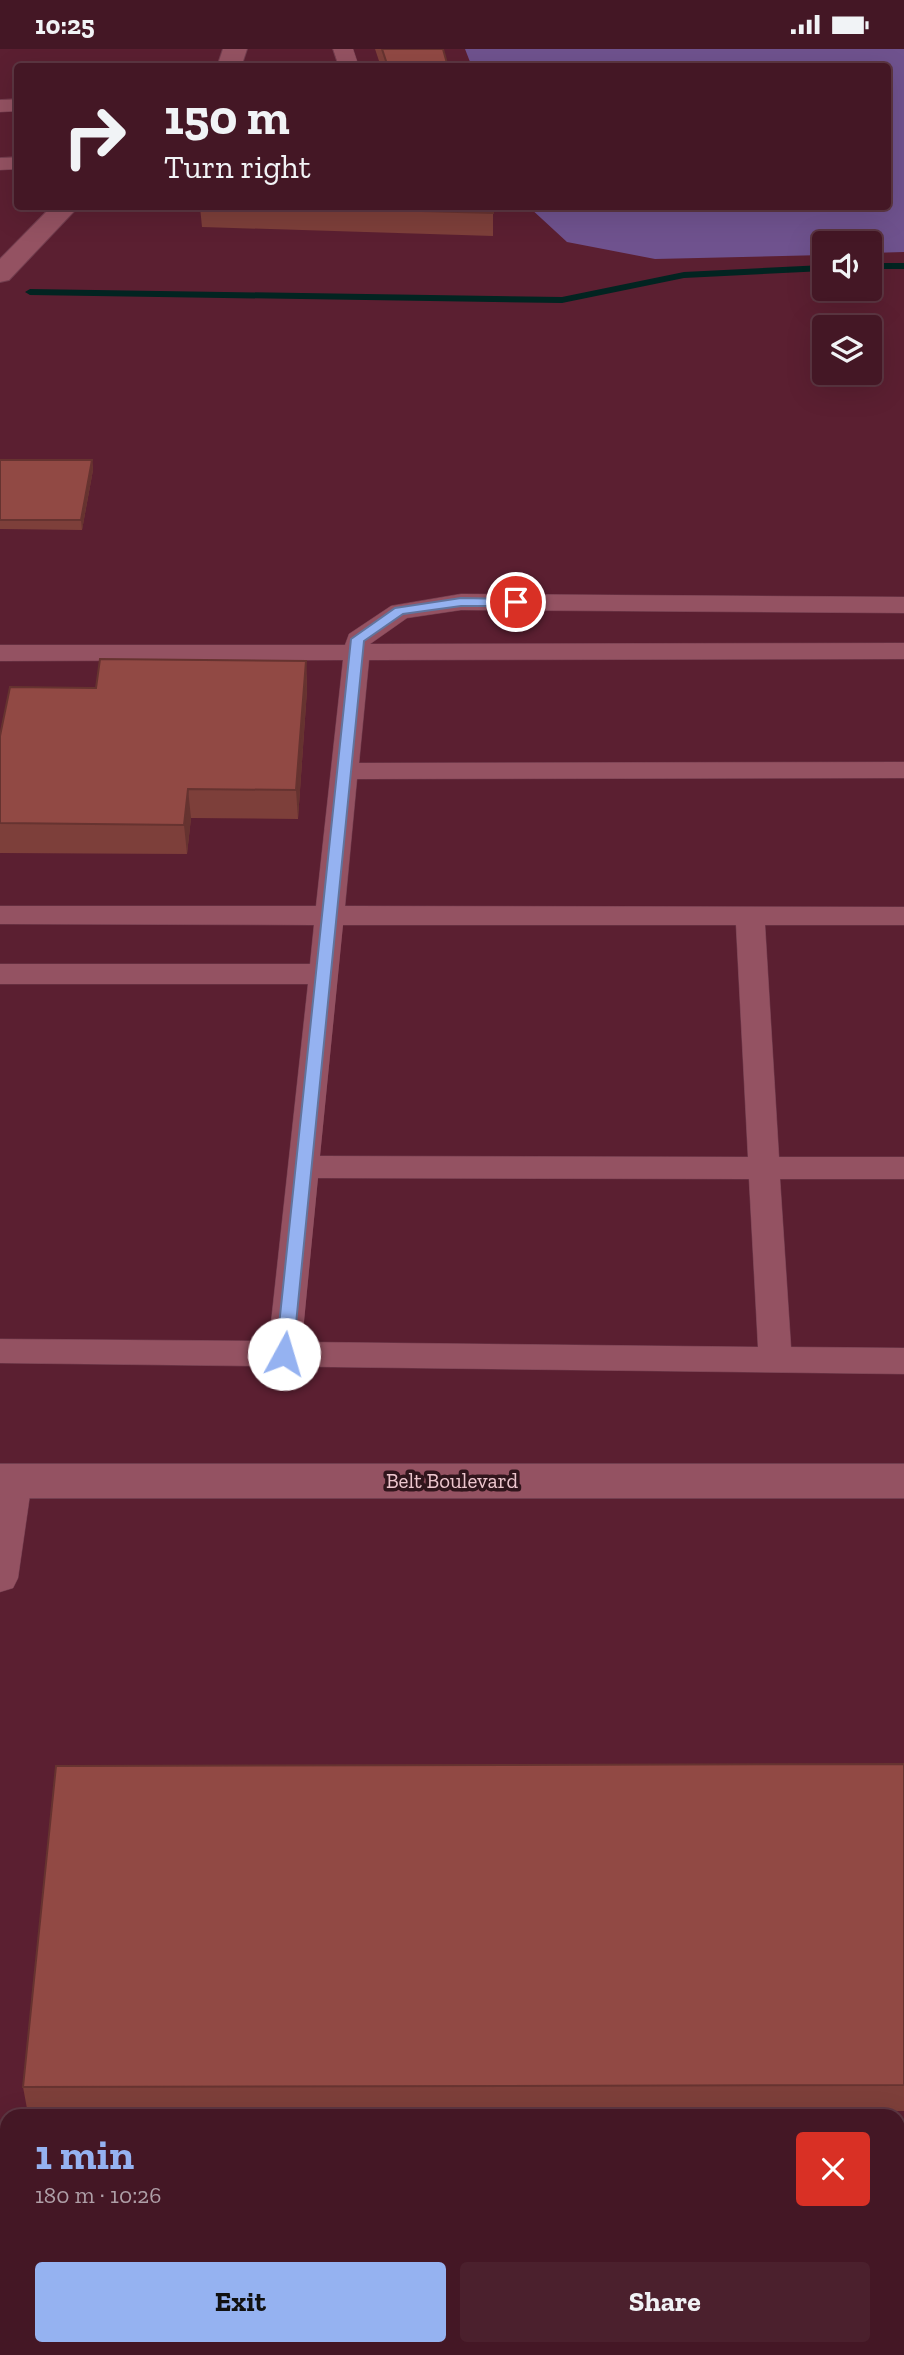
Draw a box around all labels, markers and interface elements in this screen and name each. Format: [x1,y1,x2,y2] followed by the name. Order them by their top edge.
[35,9,94,41] text: 10:25
[164,88,290,147] text: 150 m
[49,91,140,182] icon: right
[164,148,311,186] text: Turn right
[812,231,882,385] map controls
[812,231,882,301] button: sound
[812,315,882,385] button: layers
[486,572,546,632] pin
[497,583,535,621] icon: arrive
[247,1317,321,1391] position arrow
[386,1468,519,1493] street label: Belt Boulevard
[35,2129,134,2180] text: 1 min
[796,2132,870,2206] button: close
[35,2181,161,2209] text: 180 m · 10:26
[35,2262,446,2342] button: Exit
[460,2262,870,2342] button: Share

